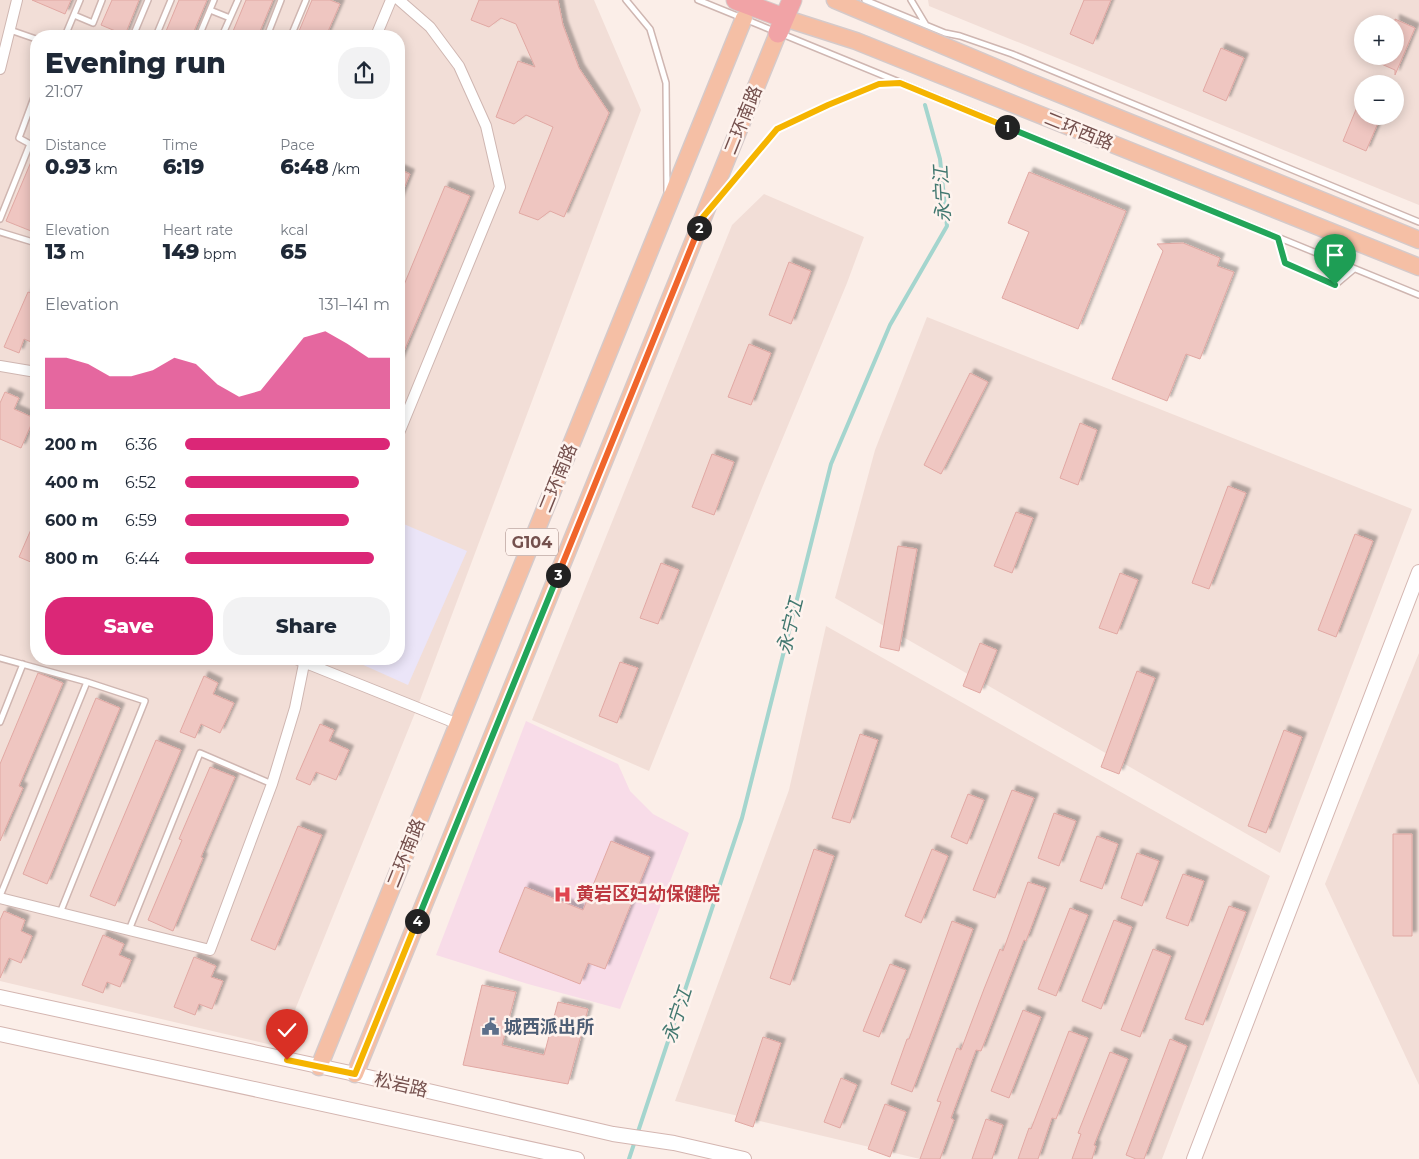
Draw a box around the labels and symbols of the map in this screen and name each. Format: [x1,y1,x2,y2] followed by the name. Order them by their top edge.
[719,83,767,157] street label: 二环南路
[1042,107,1116,155] street label: 二环西路
[994,114,1020,140] pin: 1
[929,163,955,223] water label: 永宁江
[686,216,712,240] pin: 2
[1314,234,1356,285] pin
[534,441,582,515] street label: 二环南路
[506,528,558,556] road number: G104
[546,562,570,588] pin: 3
[772,594,809,656] water label: 永宁江
[382,816,430,890] street label: 二环南路
[576,883,720,905] place label: 黄岩区妇幼保健院
[552,884,572,904] hospital icon: 黄岩区妇幼保健院
[404,908,430,934] pin: 4
[657,982,697,1046] water label: 永宁江
[266,1009,308,1060] pin
[504,1016,594,1038] place label: 城西派出所
[480,1017,500,1037] public building icon: 城西派出所
[372,1068,430,1102] street label: 松岩路

